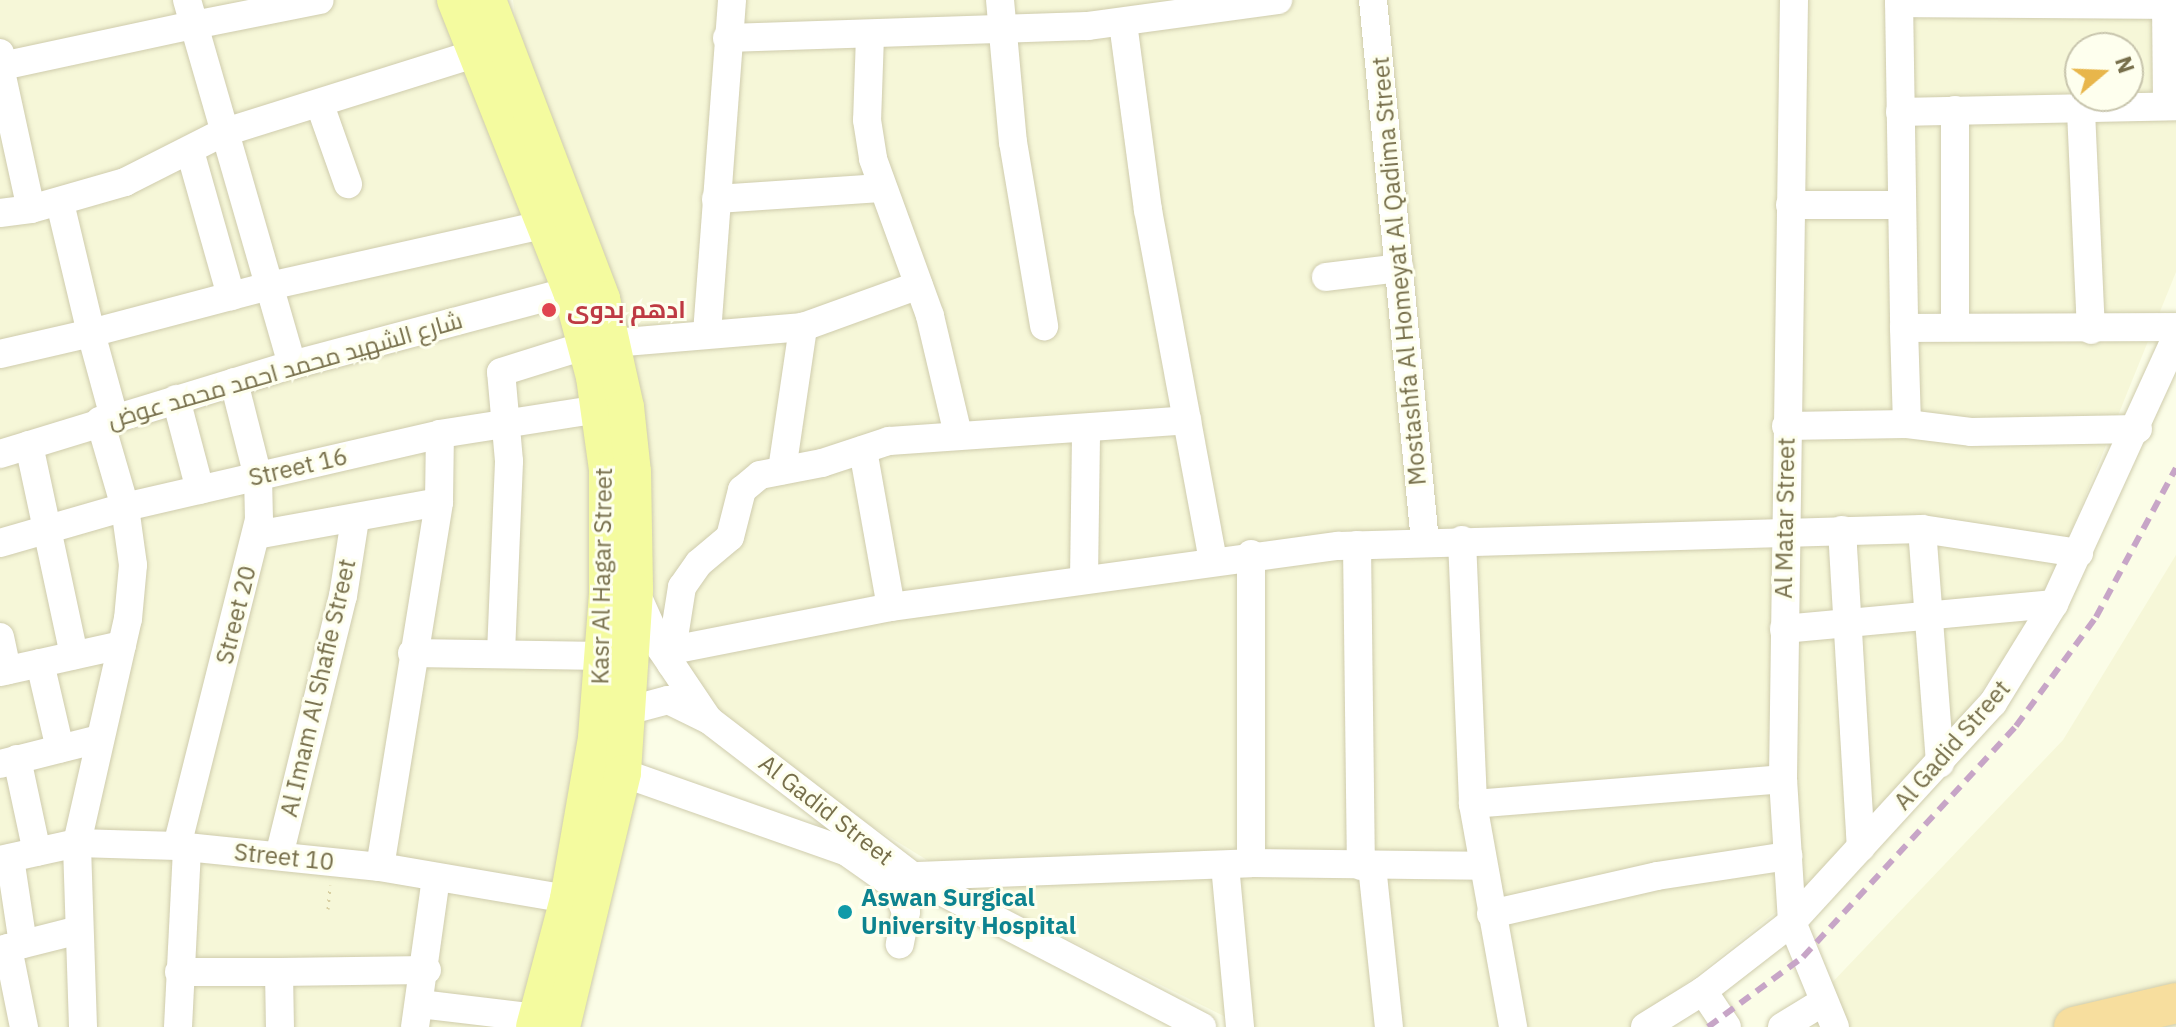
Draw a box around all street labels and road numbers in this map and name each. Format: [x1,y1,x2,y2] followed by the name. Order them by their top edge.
[1366,55,1432,487] street label: Mostashfa Al Homeyat Al Qadima Street
[104,306,466,434] street label: شارع الشهيد محمد احمد محمد عوض
[1769,437,1801,599] street label: Al Matar Street
[246,442,350,492] street label: Street 16
[586,467,618,685] street label: Kasr Al Hagar Street
[274,556,362,820] street label: Al Imam Al Shafie Street
[210,563,262,667] street label: Street 20
[1888,674,2016,816] street label: Al Gadid Street
[753,749,899,871] street label: Al Gadid Street
[233,837,335,877] street label: Street 10

